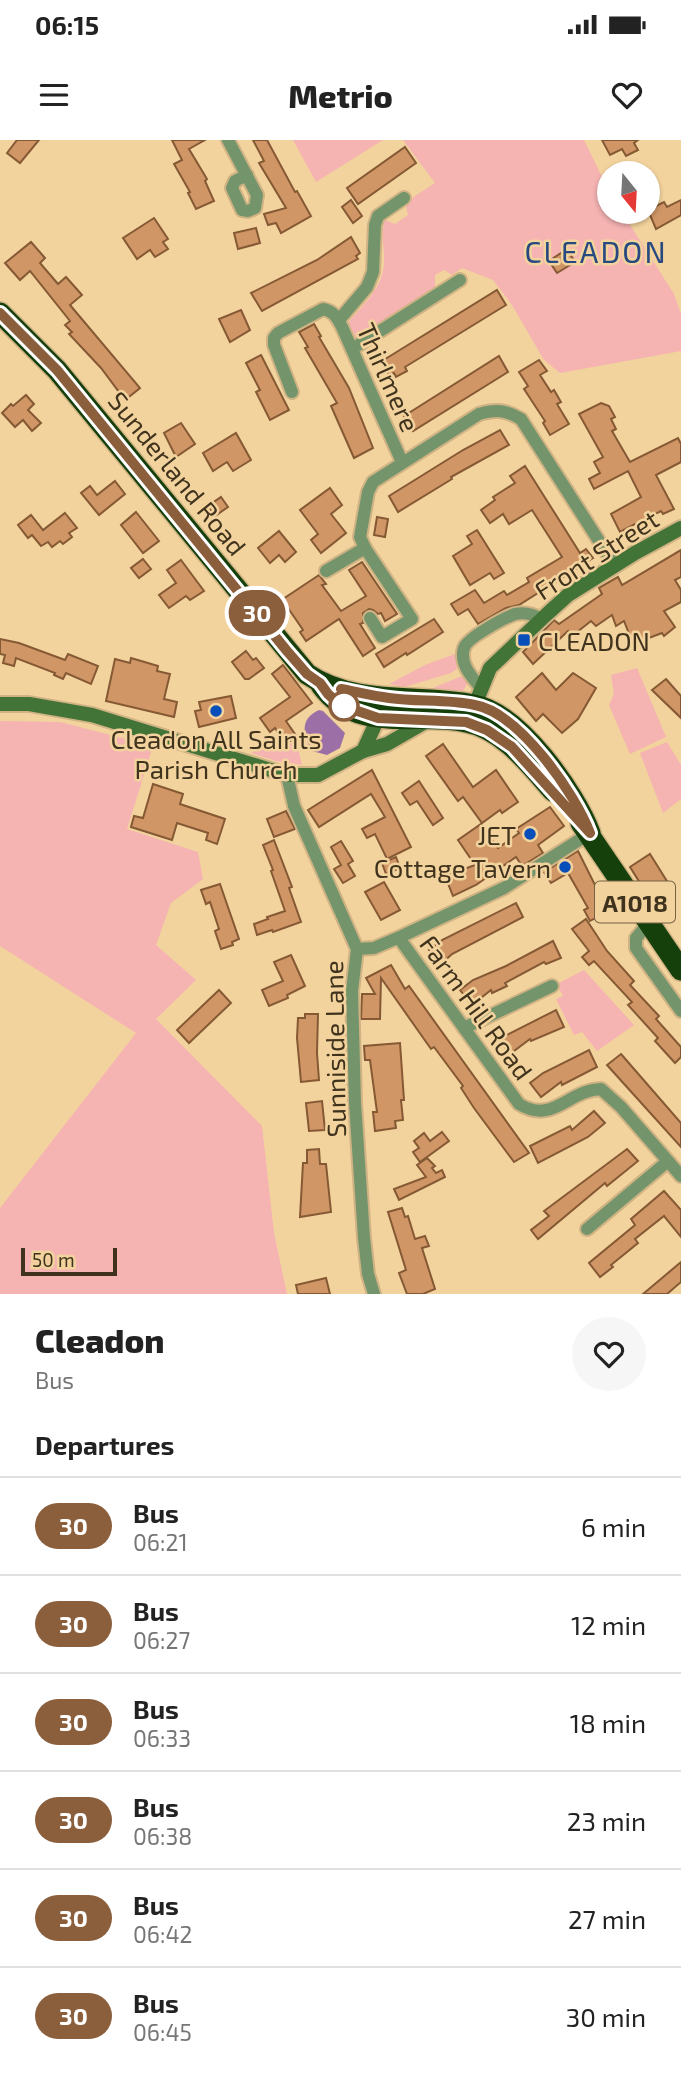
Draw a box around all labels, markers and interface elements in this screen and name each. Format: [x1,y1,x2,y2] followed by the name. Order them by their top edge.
[35,9,99,40] text: 06:15
[35,76,73,114] icon: menu
[288,76,393,114] text: Metrio
[608,76,646,114] icon: heart
[597,161,660,224] north arrow
[597,161,660,224] map controls
[524,233,668,269] district label: CLEADON
[351,318,427,436] street label: Thirlmere
[103,385,253,561] street label: Sunderland Road
[528,502,664,606] street label: Front Street
[226,590,288,636] line badge: 30
[243,598,271,627] text: 30
[538,625,650,656] place label: CLEADON
[516,632,532,648] marker: CLEADON
[329,691,359,721] unlabelled marker
[208,703,224,719] marker: Cleadon All Saints Parish Church
[110,723,322,784] place label: Cleadon All Saints Parish Church
[477,819,516,850] place label: JET
[522,826,538,842] marker: JET
[374,852,551,883] place label: Cottage Tavern
[557,859,573,875] marker: Cottage Tavern
[595,882,675,922] road number: A1018
[414,929,540,1085] street label: Farm Hill Road
[317,960,351,1138] street label: Sunniside Lane
[21,1245,117,1277] scale bar
[32,1248,75,1271] text: 50 m
[572,1317,646,1391] button: heart
[35,1320,164,1360] text: Cleadon
[35,1366,74,1394] text: Bus
[35,1429,174,1460] text: Departures
[133,1497,179,1528] text: Bus
[59,1511,88,1540] text: 30
[581,1511,646,1542] text: 6 min
[133,1528,188,1556] text: 06:21
[133,1595,179,1626] text: Bus
[59,1609,88,1638] text: 30
[571,1609,646,1640] text: 12 min
[133,1626,190,1654] text: 06:27
[133,1693,179,1724] text: Bus
[59,1707,88,1736] text: 30
[570,1707,646,1738] text: 18 min
[133,1724,191,1752] text: 06:33
[133,1791,179,1822] text: Bus
[59,1805,88,1834] text: 30
[567,1805,646,1836] text: 23 min
[133,1822,192,1850] text: 06:38
[133,1889,179,1920] text: Bus
[59,1903,88,1932] text: 30
[568,1903,646,1934] text: 27 min
[133,1920,193,1948] text: 06:42
[133,1987,179,2018] text: Bus
[59,2001,88,2030] text: 30
[566,2001,646,2032] text: 30 min
[133,2018,192,2046] text: 06:45

